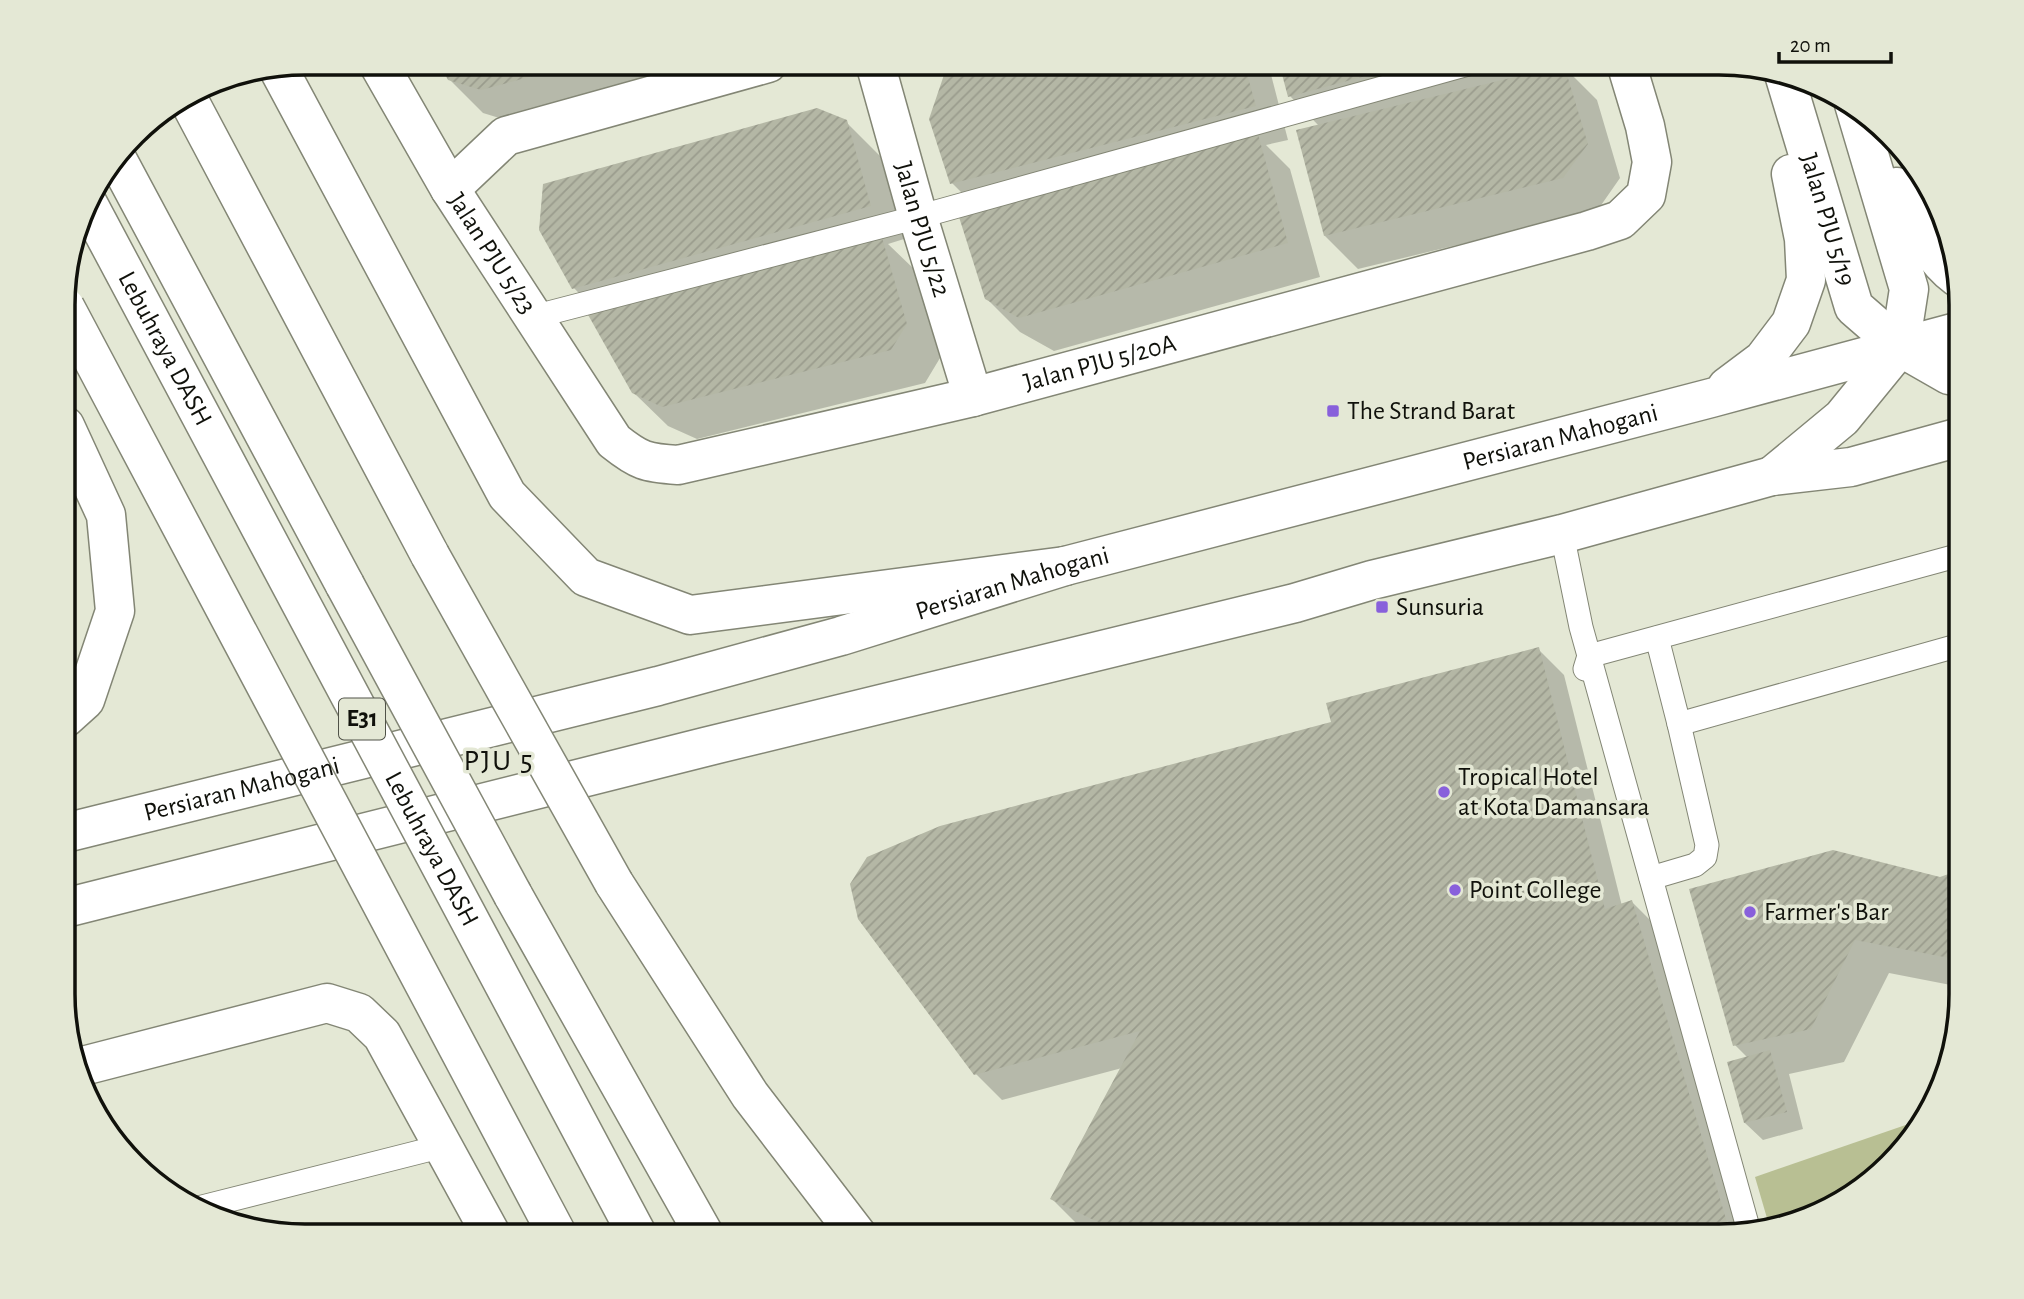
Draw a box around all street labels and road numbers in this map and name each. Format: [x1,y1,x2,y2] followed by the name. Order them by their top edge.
[1796,150,1860,289] street label: Jalan PJU 5/19
[890,159,955,300] street label: Jalan PJU 5/22
[443,188,541,319] street label: Jalan PJU 5/23
[113,267,217,430] street label: Lebuhraya DASH
[1021,330,1179,396] street label: Jalan PJU 5/20A
[1460,399,1661,475] street label: Persiaran Mahogani
[913,542,1112,625] street label: Persiaran Mahogani
[339,698,385,740] road number: E31
[141,752,342,826] street label: Persiaran Mahogani
[380,767,483,930] street label: Lebuhraya DASH

